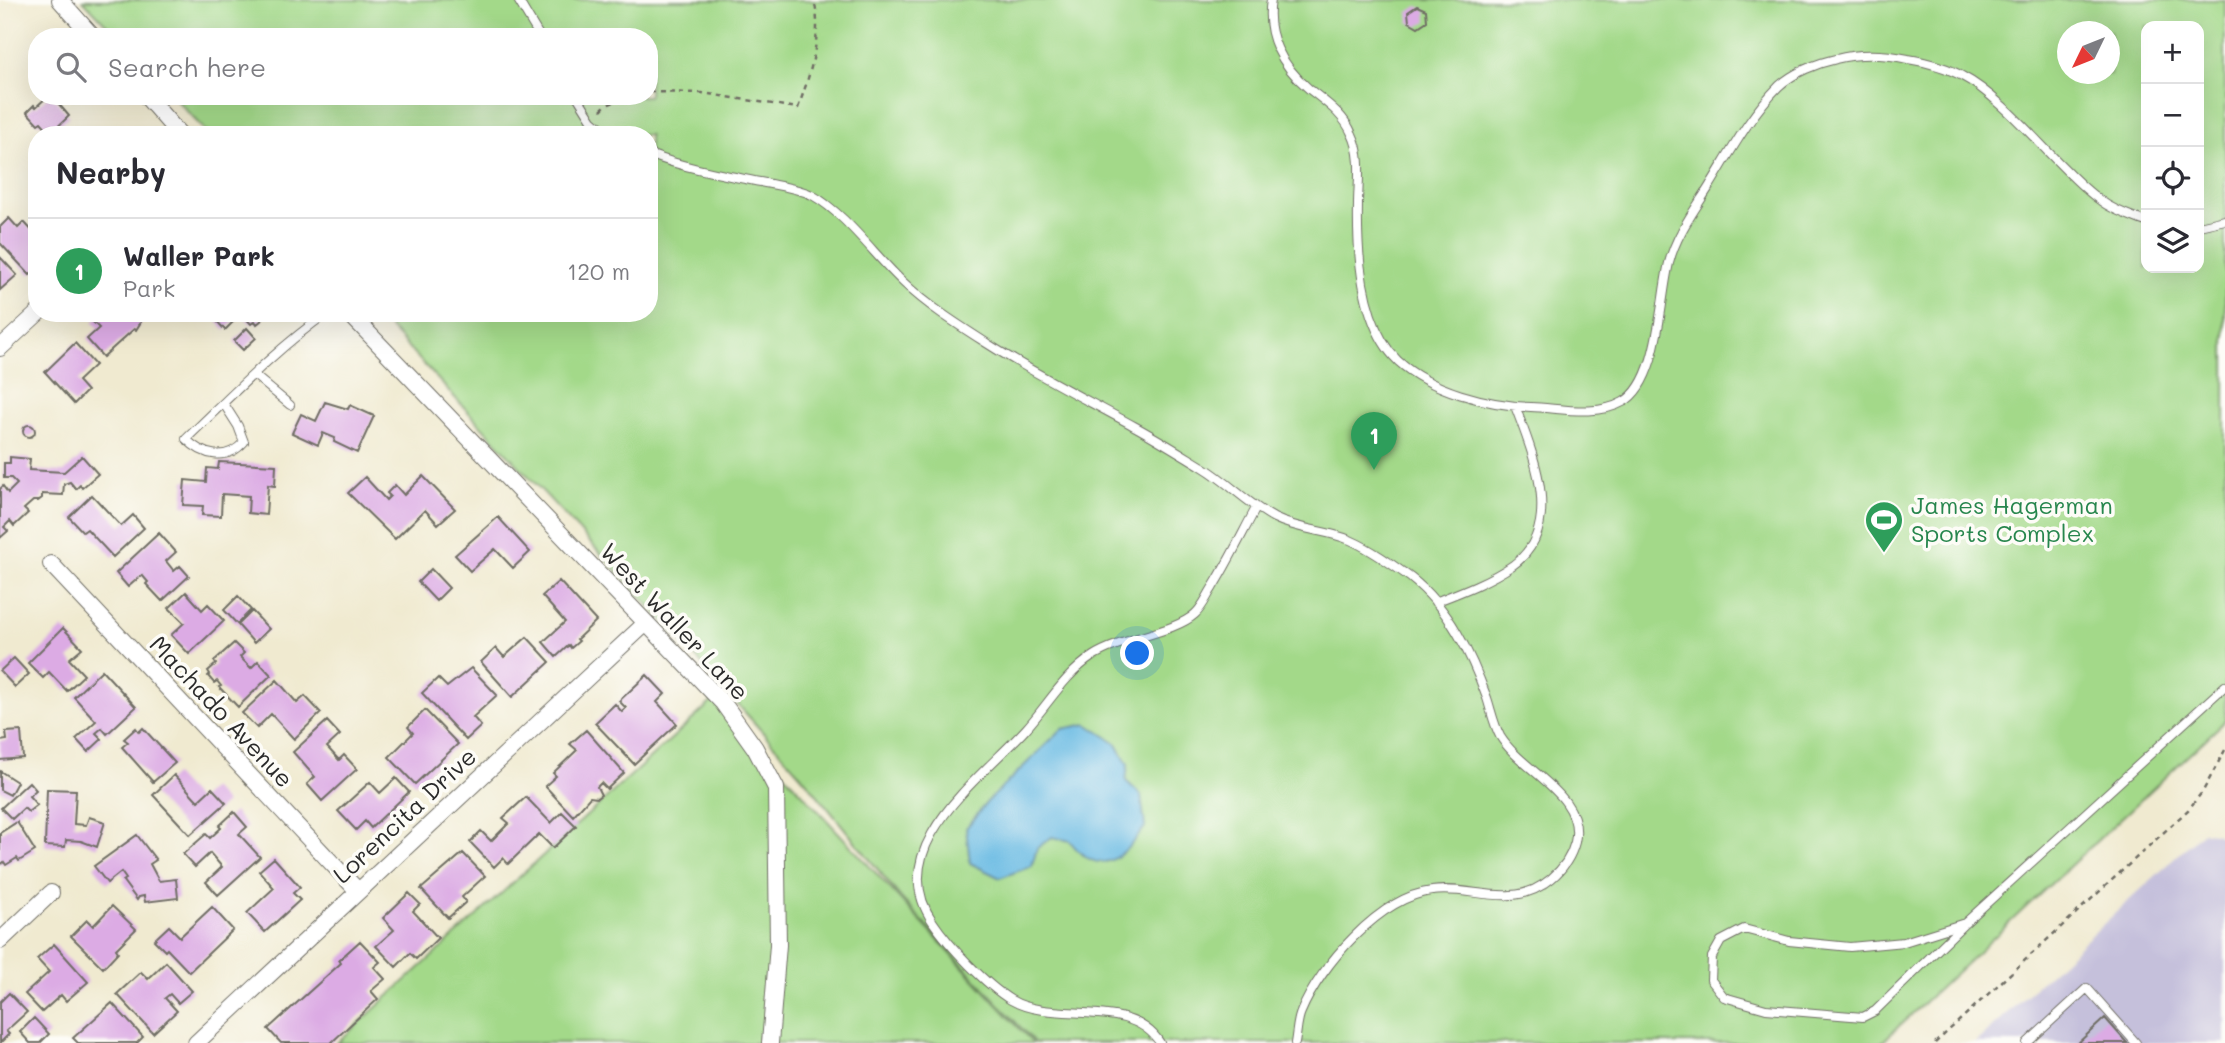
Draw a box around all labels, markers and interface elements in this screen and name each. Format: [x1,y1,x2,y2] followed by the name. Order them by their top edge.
[2057,21,2120,84] north arrow
[2141,21,2204,273] map controls
[2141,21,2204,84] button: +
[28,28,658,105] search box
[52,48,90,86] icon: search
[108,50,266,84] text: Search here
[2141,84,2204,147] button: −
[2141,147,2204,210] button: locate
[56,152,166,192] text: Nearby
[2141,210,2204,273] button: layers
[123,239,275,273] text: Waller Park
[74,256,84,286] text: 1
[567,256,630,286] text: 120 m
[123,273,175,303] text: Park
[1351,412,1397,470] pin: 1
[1911,489,2113,548] place label: James Hagerman Sports Complex
[1863,499,1905,554] sports icon: James Hagerman Sports Complex
[594,536,756,706] street label: West Waller Lane
[144,628,301,794] street label: Machado Avenue
[1120,636,1154,670] your location
[326,740,482,889] street label: Lorencita Drive

